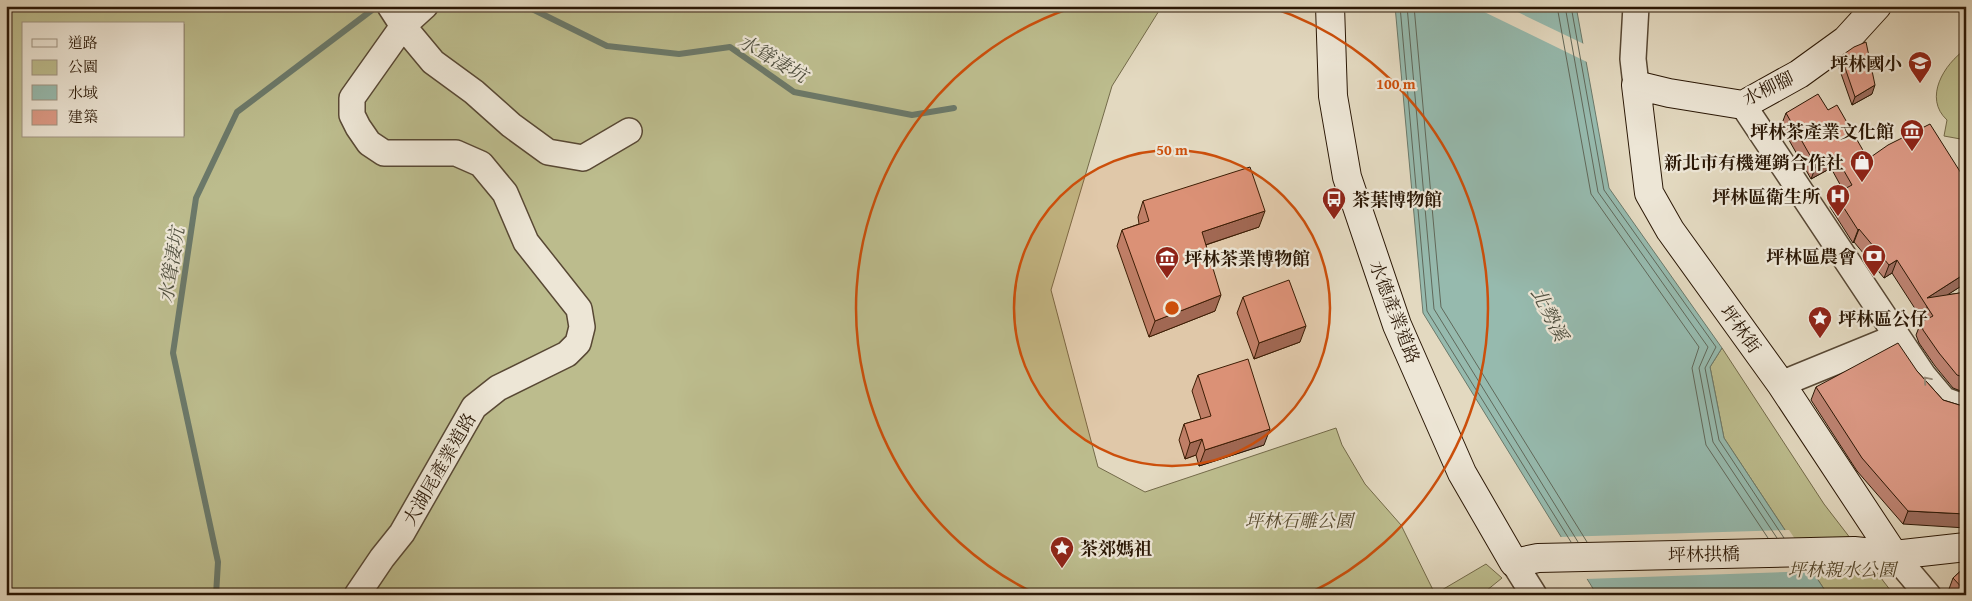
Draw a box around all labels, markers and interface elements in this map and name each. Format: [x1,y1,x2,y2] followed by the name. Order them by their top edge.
[22,22,185,138] legend
[733,27,816,91] water label: 水聳淒坑
[68,32,98,53] text: 道路
[1830,50,1902,77] place label: 坪林國小
[1907,50,1933,84] school or university icon: 坪林國小
[68,56,98,77] text: 公園
[1738,64,1798,112] street label: 水柳腳
[1376,73,1416,94] text: 100 m
[68,82,98,103] text: 水域
[68,106,98,127] text: 建築
[1750,118,1894,145] place label: 坪林茶產業文化館
[1899,118,1925,152] museum icon: 坪林茶產業文化館
[1156,139,1188,160] text: 50 m
[1664,149,1844,176] place label: 新北市有機運銷合作社
[1849,149,1875,183] shop icon: 新北市有機運銷合作社
[1712,183,1821,210] place label: 坪林區衛生所
[1825,183,1851,217] hospital icon: 坪林區衛生所
[1321,186,1347,220] bus stop icon: 茶葉博物館
[1352,186,1442,213] place label: 茶葉博物館
[151,222,191,305] water label: 水聳淒坑
[1766,243,1856,270] place label: 坪林區農會
[1861,243,1887,277] bank icon: 坪林區農會
[1154,245,1180,279] museum icon: 坪林茶業博物館
[1184,245,1310,272] place label: 坪林茶業博物館
[1363,257,1427,367] street label: 水德產業道路
[1525,282,1576,348] water label: 北勢溪
[1163,299,1181,317] centre of rings
[1714,299,1768,359] street label: 坪林街
[1807,305,1833,339] place icon: 坪林區公仔
[1838,305,1928,332] place label: 坪林區公仔
[1924,377,1933,386] one-way arrow
[396,408,482,530] street label: 大湖尾產業道路
[1245,507,1356,534] park label: 坪林石雕公園
[1049,535,1075,569] place icon: 茶郊媽祖
[1080,535,1152,562] place label: 茶郊媽祖
[1668,540,1740,568] street label: 坪林拱橋
[1788,556,1899,583] park label: 坪林親水公園

